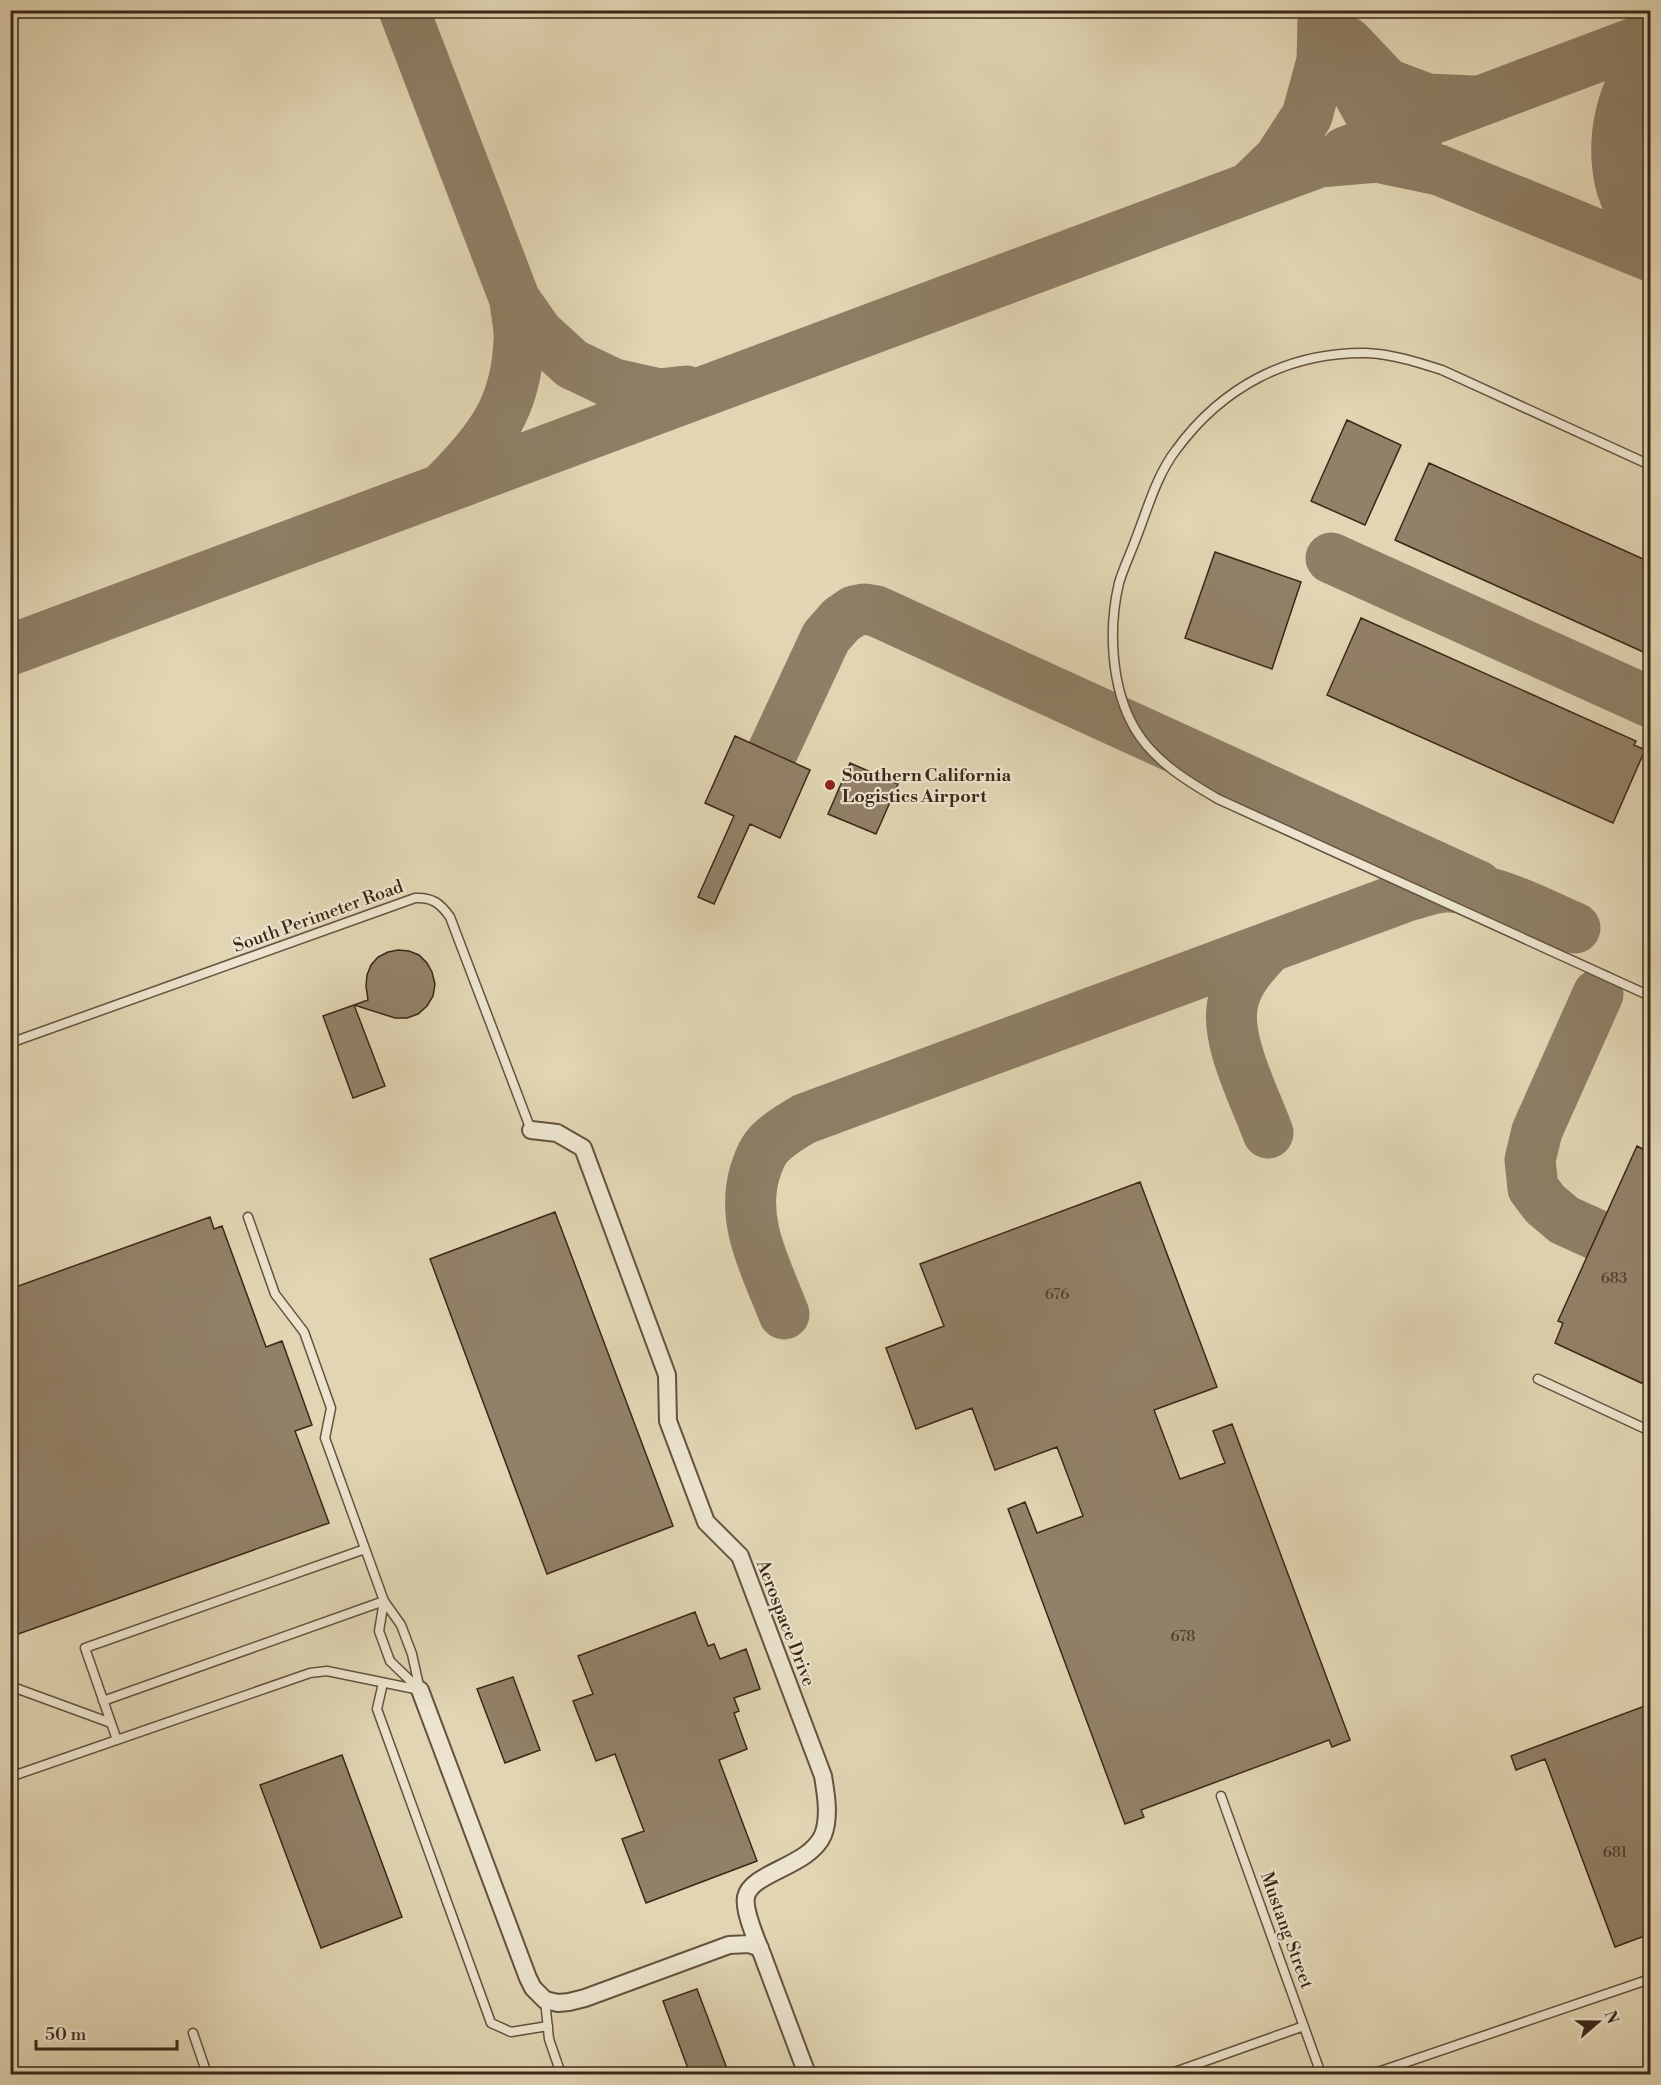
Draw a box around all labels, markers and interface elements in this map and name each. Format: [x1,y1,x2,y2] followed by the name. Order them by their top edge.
[842,764,1011,808] place label: Southern California Logistics Airport
[823,778,837,792] marker: Southern California Logistics Airport
[230,875,407,958] street label: South Perimeter Road
[1601,1269,1627,1288] house number: 683
[1045,1285,1069,1304] house number: 676
[750,1556,820,1690] street label: Aerospace Drive
[1171,1627,1195,1646] house number: 678
[1603,1843,1628,1862] house number: 681
[1255,1869,1319,1992] street label: Mustang Street
[1568,1992,1628,2052] north arrow
[1600,2008,1623,2027] text: N
[36,2013,177,2051] scale bar
[45,2023,87,2046] text: 50 m

